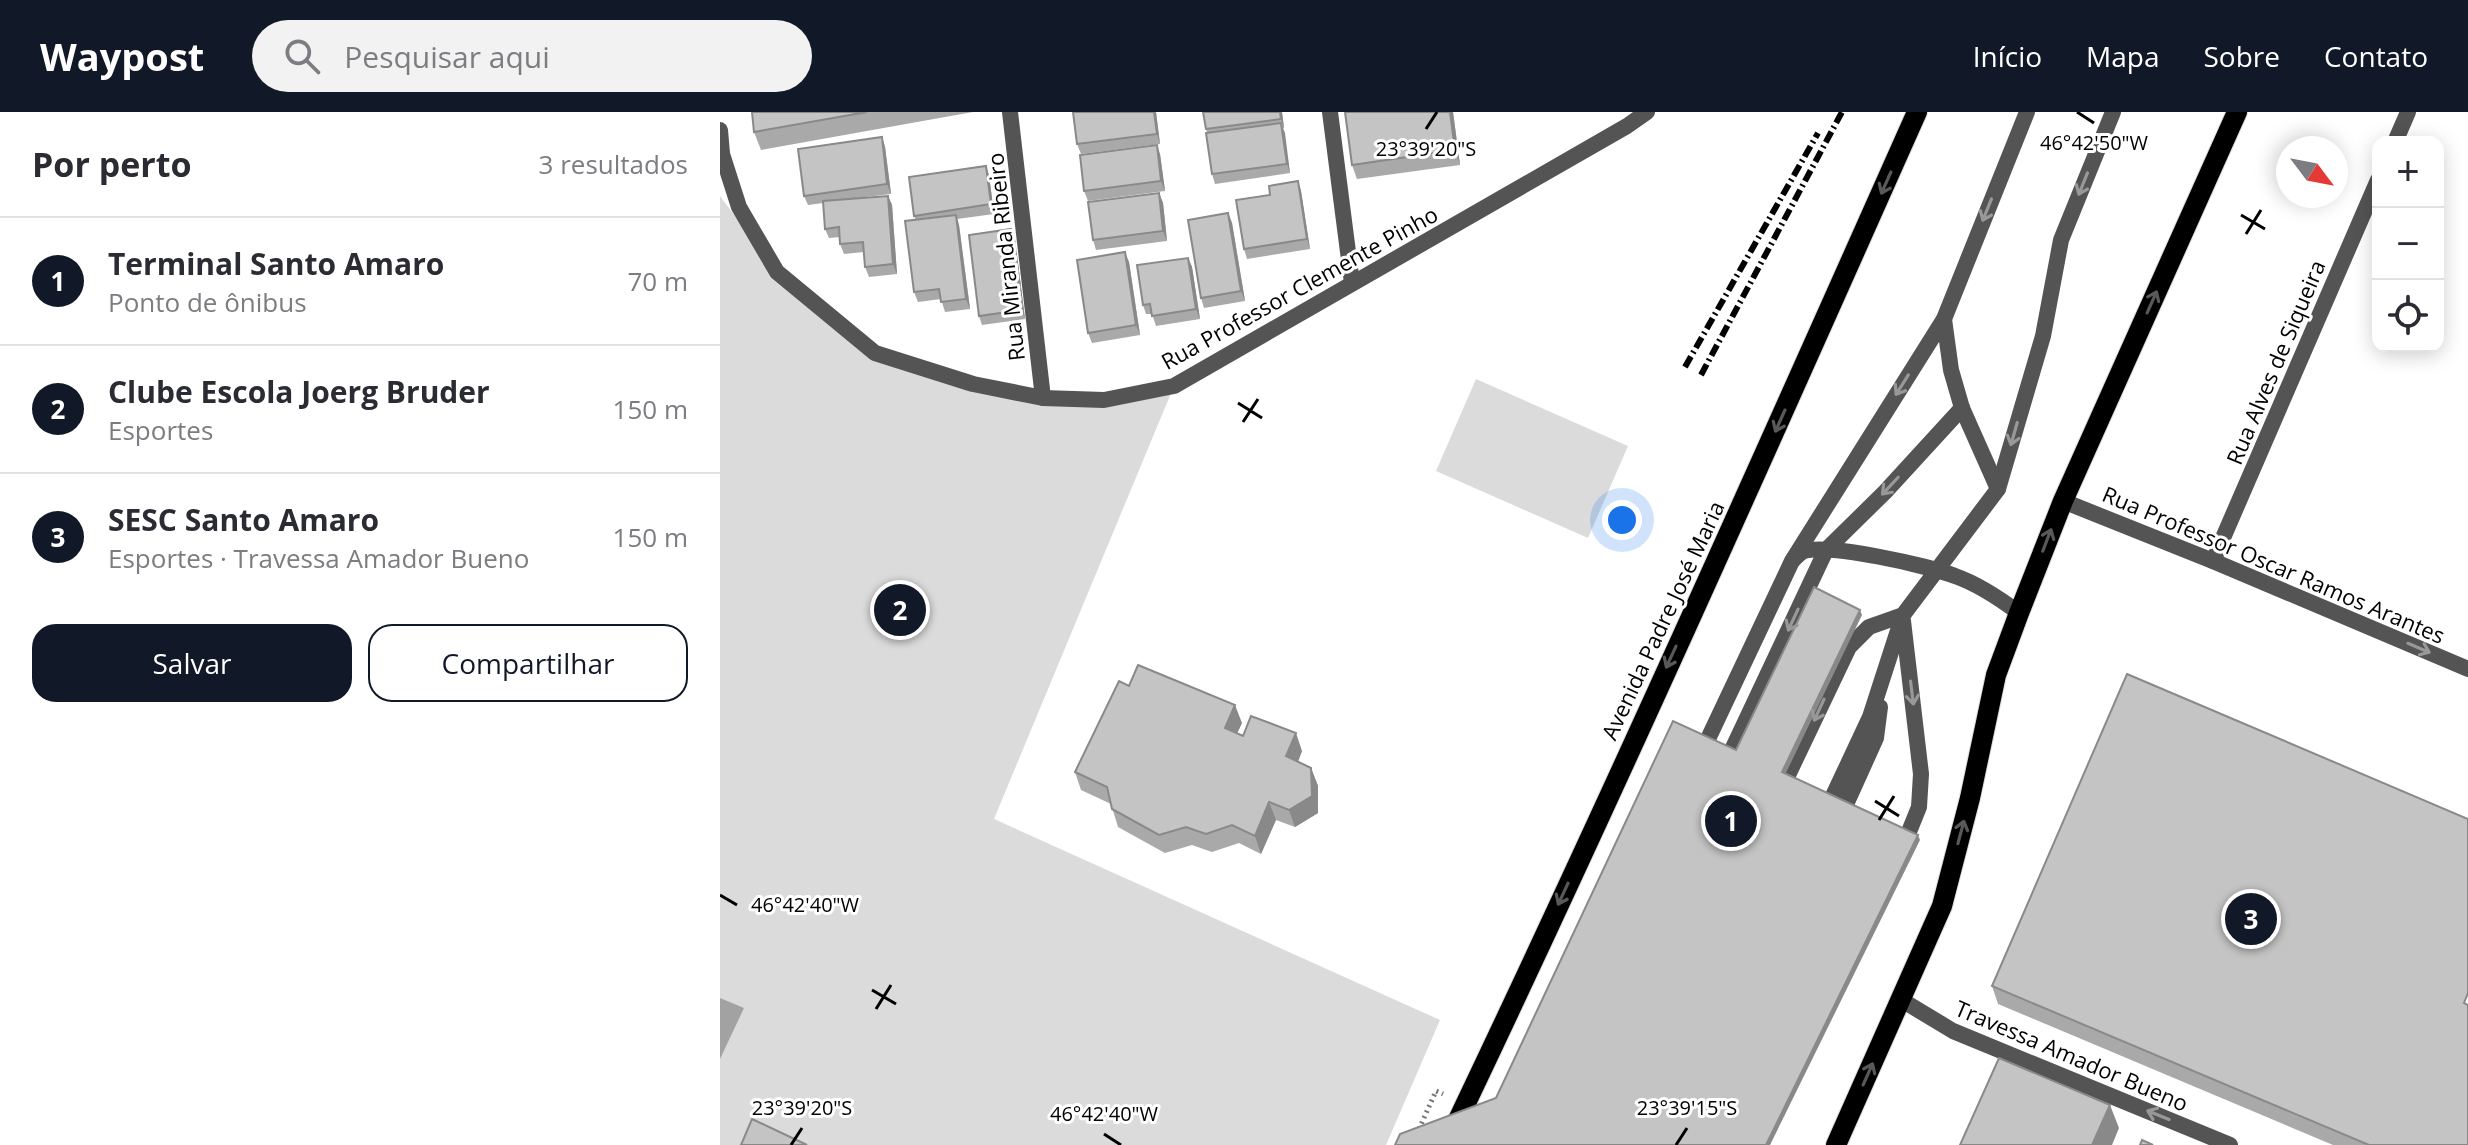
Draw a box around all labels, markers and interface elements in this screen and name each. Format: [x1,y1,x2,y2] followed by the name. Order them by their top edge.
[252,20,812,92] search box
[40,30,204,82] text: Waypost
[280,34,324,78] icon: search
[344,36,550,77] text: Pesquisar aqui
[1973,37,2042,75] text: Início
[2086,37,2159,75] text: Mapa
[2203,37,2280,75] text: Sobre
[2324,37,2428,75] text: Contato
[2040,129,2149,156] text: 46°42'50"W
[1376,135,1476,162] text: 23°39'20"S
[2276,136,2348,208] north arrow
[2372,136,2444,352] map controls
[2372,136,2444,208] button: +
[32,141,192,187] text: Por perto
[539,146,688,182] text: 3 resultados
[979,151,1031,363] street label: Rua Miranda Ribeiro
[1877,170,1892,195] one-way arrow
[2075,171,2089,196] one-way arrow
[1979,197,1994,222] one-way arrow
[1155,198,1443,376] street label: Rua Professor Clemente Pinho
[2372,208,2444,280] button: −
[108,243,444,284] text: Terminal Santo Amaro
[2218,255,2332,469] street label: Rua Alves de Siqueira
[51,263,65,299] text: 1
[627,263,688,299] text: 70 m
[2372,280,2444,352] button: locate
[108,284,307,320] text: Ponto de ônibus
[2145,290,2160,314] one-way arrow
[108,371,490,412] text: Clube Escola Joerg Bruder
[1894,373,1910,396] one-way arrow
[51,391,65,427] text: 2
[613,391,688,427] text: 150 m
[1771,408,1786,432] one-way arrow
[108,412,213,448] text: Esportes
[2006,420,2021,446] one-way arrow
[1881,476,1900,496] one-way arrow
[2098,478,2450,650] street label: Rua Professor Oscar Ramos Arantes
[1593,496,1731,744] street label: Avenida Padre José Maria
[108,499,379,540] text: SESC Santo Amaro
[1602,500,1642,540] your location
[51,519,65,555] text: 3
[613,519,688,555] text: 150 m
[2041,528,2055,553] one-way arrow
[108,540,529,576] text: Esportes · Travessa Amador Bueno
[874,580,926,640] pin: 2
[1785,608,1800,632] one-way arrow
[32,624,352,702] button: Salvar
[368,624,688,702] button: Compartilhar
[2406,642,2431,657] one-way arrow
[1663,644,1678,669] one-way arrow
[1904,679,1919,706] one-way arrow
[1811,698,1826,722] one-way arrow
[1705,791,1757,851] pin: 1
[1955,819,1970,845] one-way arrow
[1555,881,1570,905] one-way arrow
[2225,889,2277,949] pin: 3
[751,891,860,918] text: 46°42'40"W
[1951,992,2193,1118] street label: Travessa Amador Bueno
[1861,1062,1876,1086] one-way arrow
[752,1094,852,1121] text: 23°39'20"S
[1637,1094,1737,1121] text: 23°39'15"S
[1050,1100,1159,1127] text: 46°42'40"W
[2146,1107,2171,1122] one-way arrow

